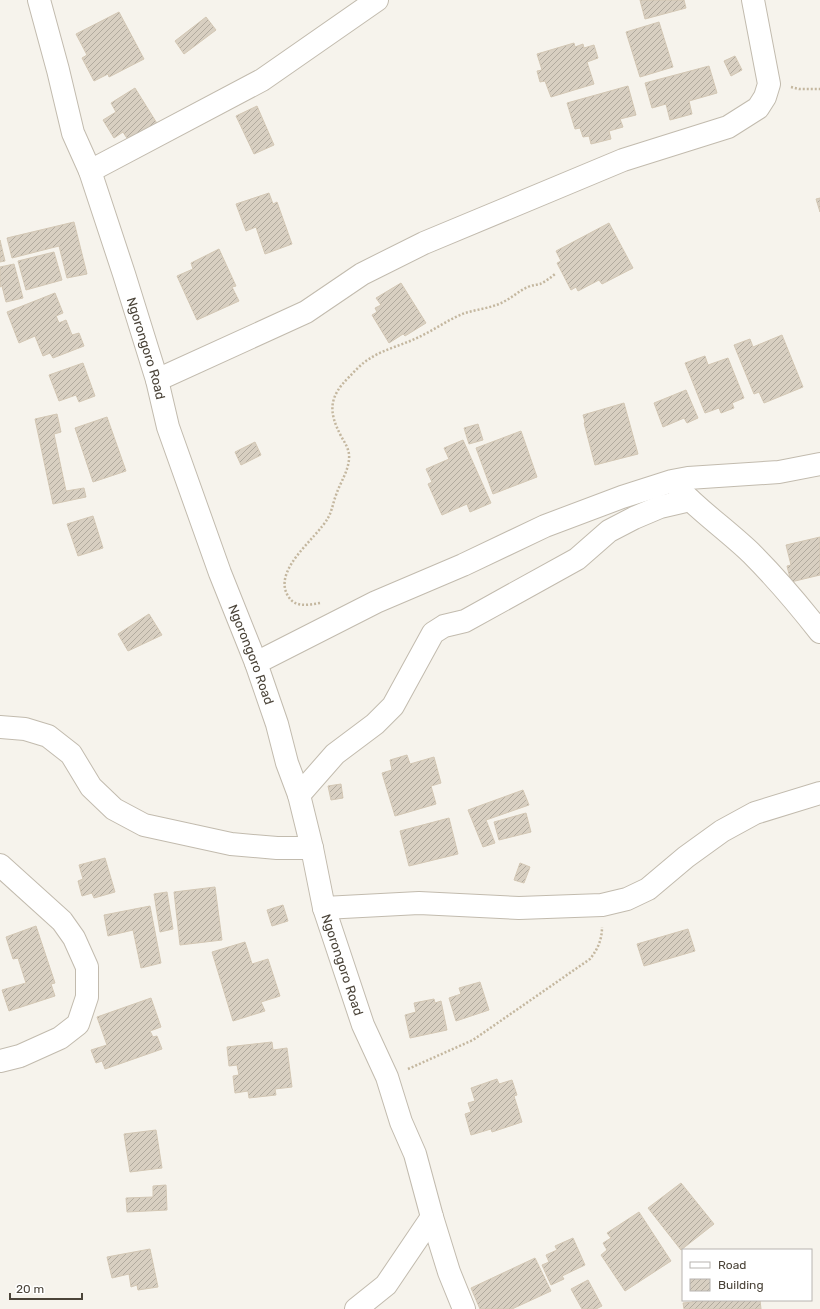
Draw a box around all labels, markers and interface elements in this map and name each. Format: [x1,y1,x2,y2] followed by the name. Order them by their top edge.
[124,295,169,401] street label: Ngorongoro Road
[226,602,277,706] street label: Ngorongoro Road
[319,912,367,1017] street label: Ngorongoro Road
[682,1249,812,1301] legend
[718,1258,746,1272] text: Road
[10,1275,82,1301] scale bar
[718,1278,764,1292] text: Building
[16,1282,44,1296] text: 20 m

